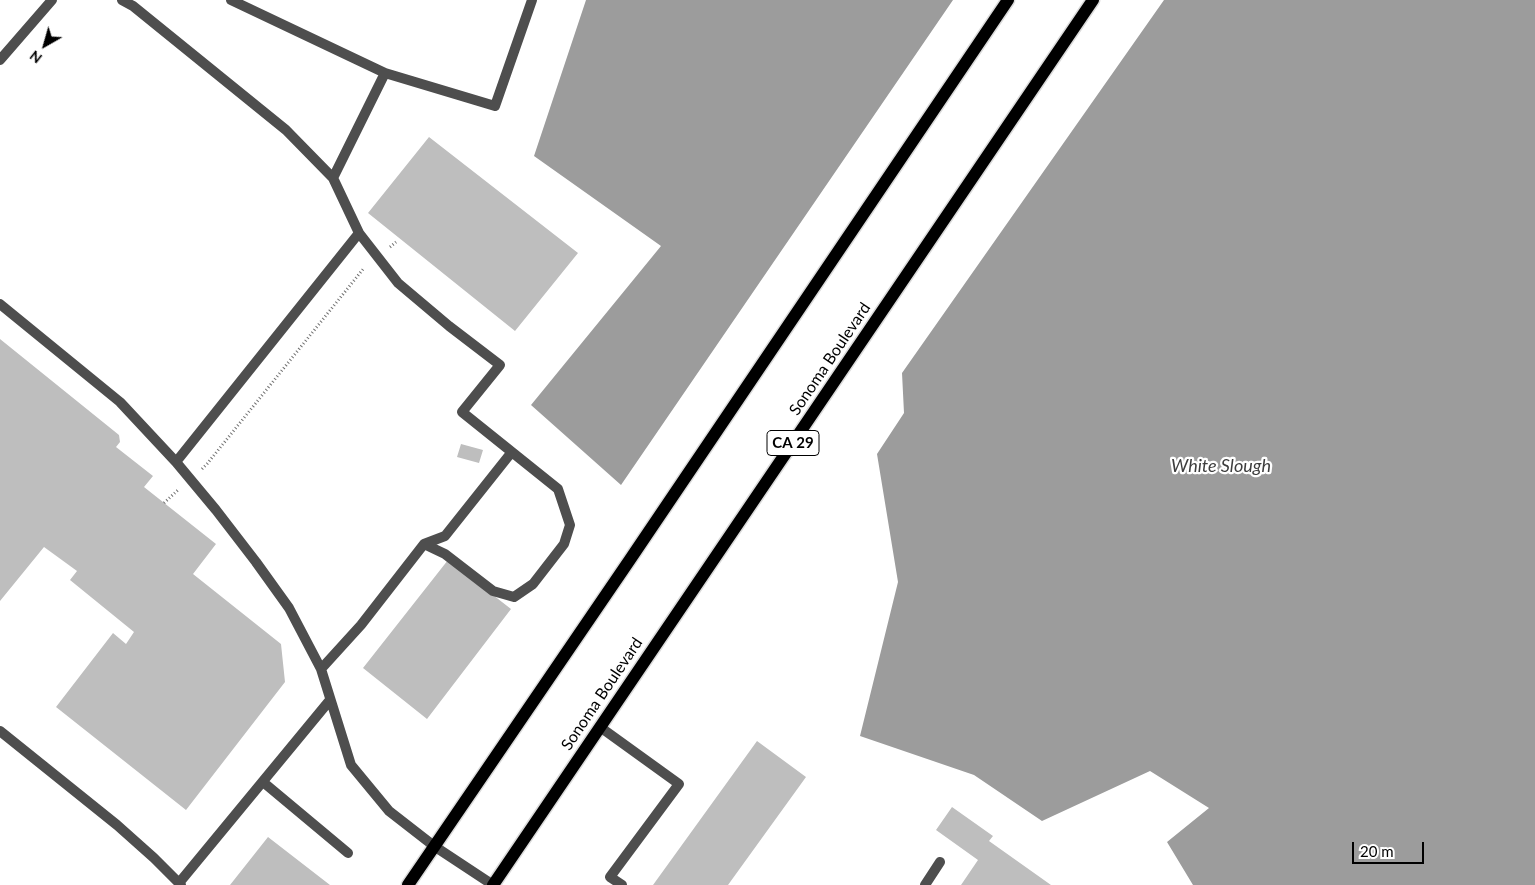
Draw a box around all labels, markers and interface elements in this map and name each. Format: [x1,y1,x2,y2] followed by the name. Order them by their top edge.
[20,20,70,70] north arrow
[26,47,45,67] text: N
[785,299,875,419] street label: Sonoma Boulevard
[767,430,819,456] road number: CA 29
[1171,455,1271,477] water label: White Slough
[557,634,647,754] street label: Sonoma Boulevard
[1355,832,1428,864] scale bar
[1360,842,1394,860] text: 20 m

